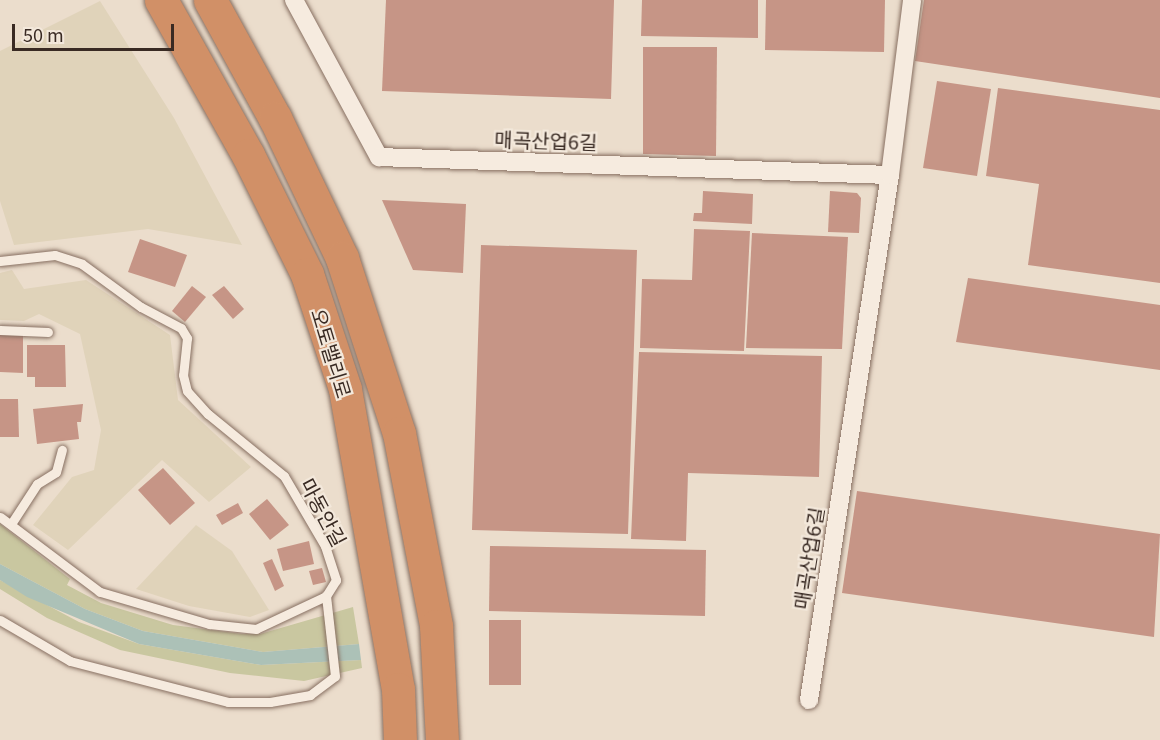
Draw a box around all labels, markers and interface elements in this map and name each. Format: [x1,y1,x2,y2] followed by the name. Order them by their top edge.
[15,12,177,50] scale bar
[23,21,64,47] text: 50 m
[494,126,598,154] street label: 매곡산업6길
[307,306,357,400] street label: 오토밸리로
[296,474,352,550] street label: 마동안길
[788,505,828,611] street label: 매곡산업6길

